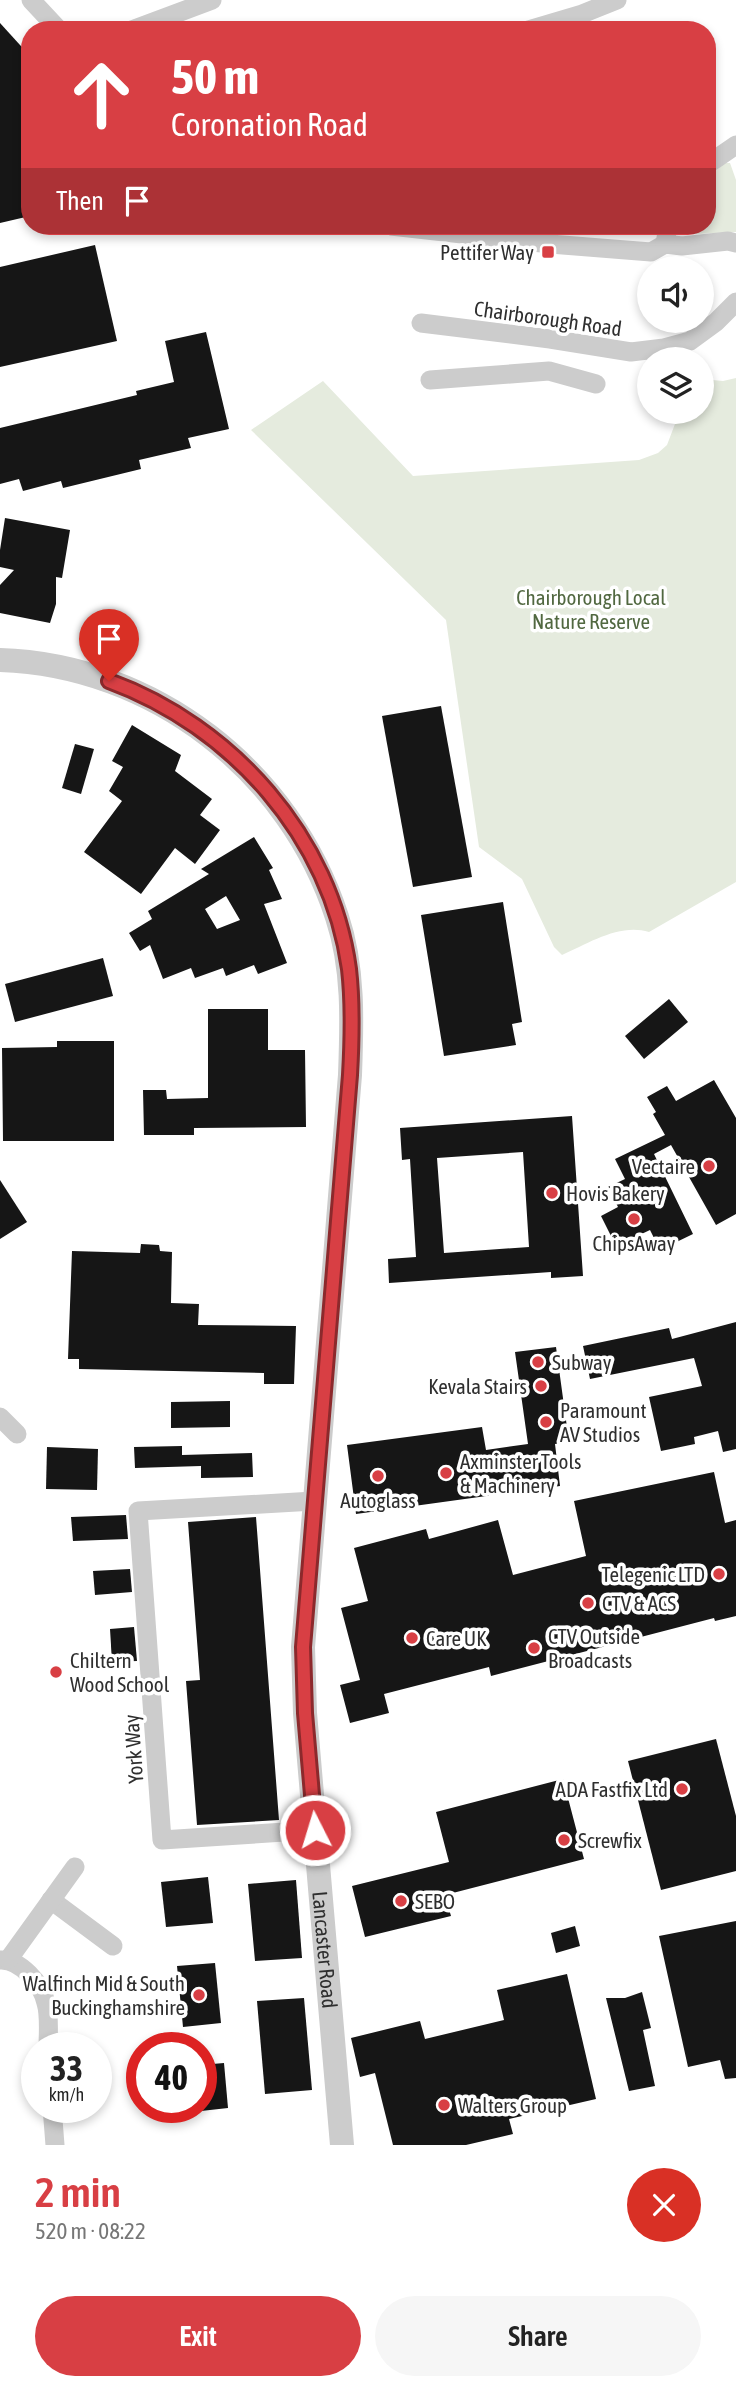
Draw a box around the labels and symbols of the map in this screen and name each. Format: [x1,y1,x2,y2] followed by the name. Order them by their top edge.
[440,240,534,264] place label: Pettifer Way
[540,244,556,260] marker: Pettifer Way
[473,296,623,340] street label: Chairborough Road
[516,585,666,633] park label: Chairborough Local Nature Reserve
[79,609,139,681] pin
[632,1154,695,1178] place label: Vectaire
[701,1158,717,1174] marker: Vectaire
[566,1181,665,1205] place label: Hovis Bakery
[544,1185,560,1201] marker: Hovis Bakery
[626,1211,642,1227] marker: ChipsAway
[593,1231,676,1255] place label: ChipsAway
[552,1350,612,1374] place label: Subway
[530,1354,546,1370] marker: Subway
[428,1374,527,1398] place label: Kevala Stairs
[533,1378,549,1394] marker: Kevala Stairs
[560,1398,647,1446] place label: Paramount AV Studios
[538,1414,554,1430] marker: Paramount AV Studios
[460,1449,581,1497] place label: Axminster Tools & Machinery
[438,1465,454,1481] marker: Axminster Tools & Machinery
[370,1468,386,1484] marker: Autoglass
[340,1488,416,1512] place label: Autoglass
[602,1562,705,1586] place label: Telegenic LTD
[711,1566,727,1582] marker: Telegenic LTD
[602,1591,676,1615] place label: CTV & ACS
[580,1595,596,1611] marker: CTV & ACS
[548,1624,640,1672] place label: CTV Outside Broadcasts
[426,1626,487,1650] place label: Care UK
[404,1630,420,1646] marker: Care UK
[526,1640,542,1656] marker: CTV Outside Broadcasts
[70,1648,170,1696] place label: Chiltern Wood School
[48,1664,64,1680] marker: Chiltern Wood School
[119,1713,147,1784] street label: York Way
[556,1777,668,1801] place label: ADA Fastfix Ltd
[674,1781,690,1797] marker: ADA Fastfix Ltd
[278,1793,352,1867] position arrow
[578,1828,642,1852] place label: Screwfix
[556,1832,572,1848] marker: Screwfix
[415,1889,455,1913] place label: SEBO
[308,1890,342,2009] street label: Lancaster Road
[393,1893,409,1909] marker: SEBO
[23,1971,185,2019] place label: Walfinch Mid & South Buckinghamshire
[191,1987,207,2003] marker: Walfinch Mid & South Buckinghamshire
[126,2032,217,2123] speed limit sign: 40
[458,2093,567,2117] place label: Walters Group
[436,2097,452,2113] marker: Walters Group

